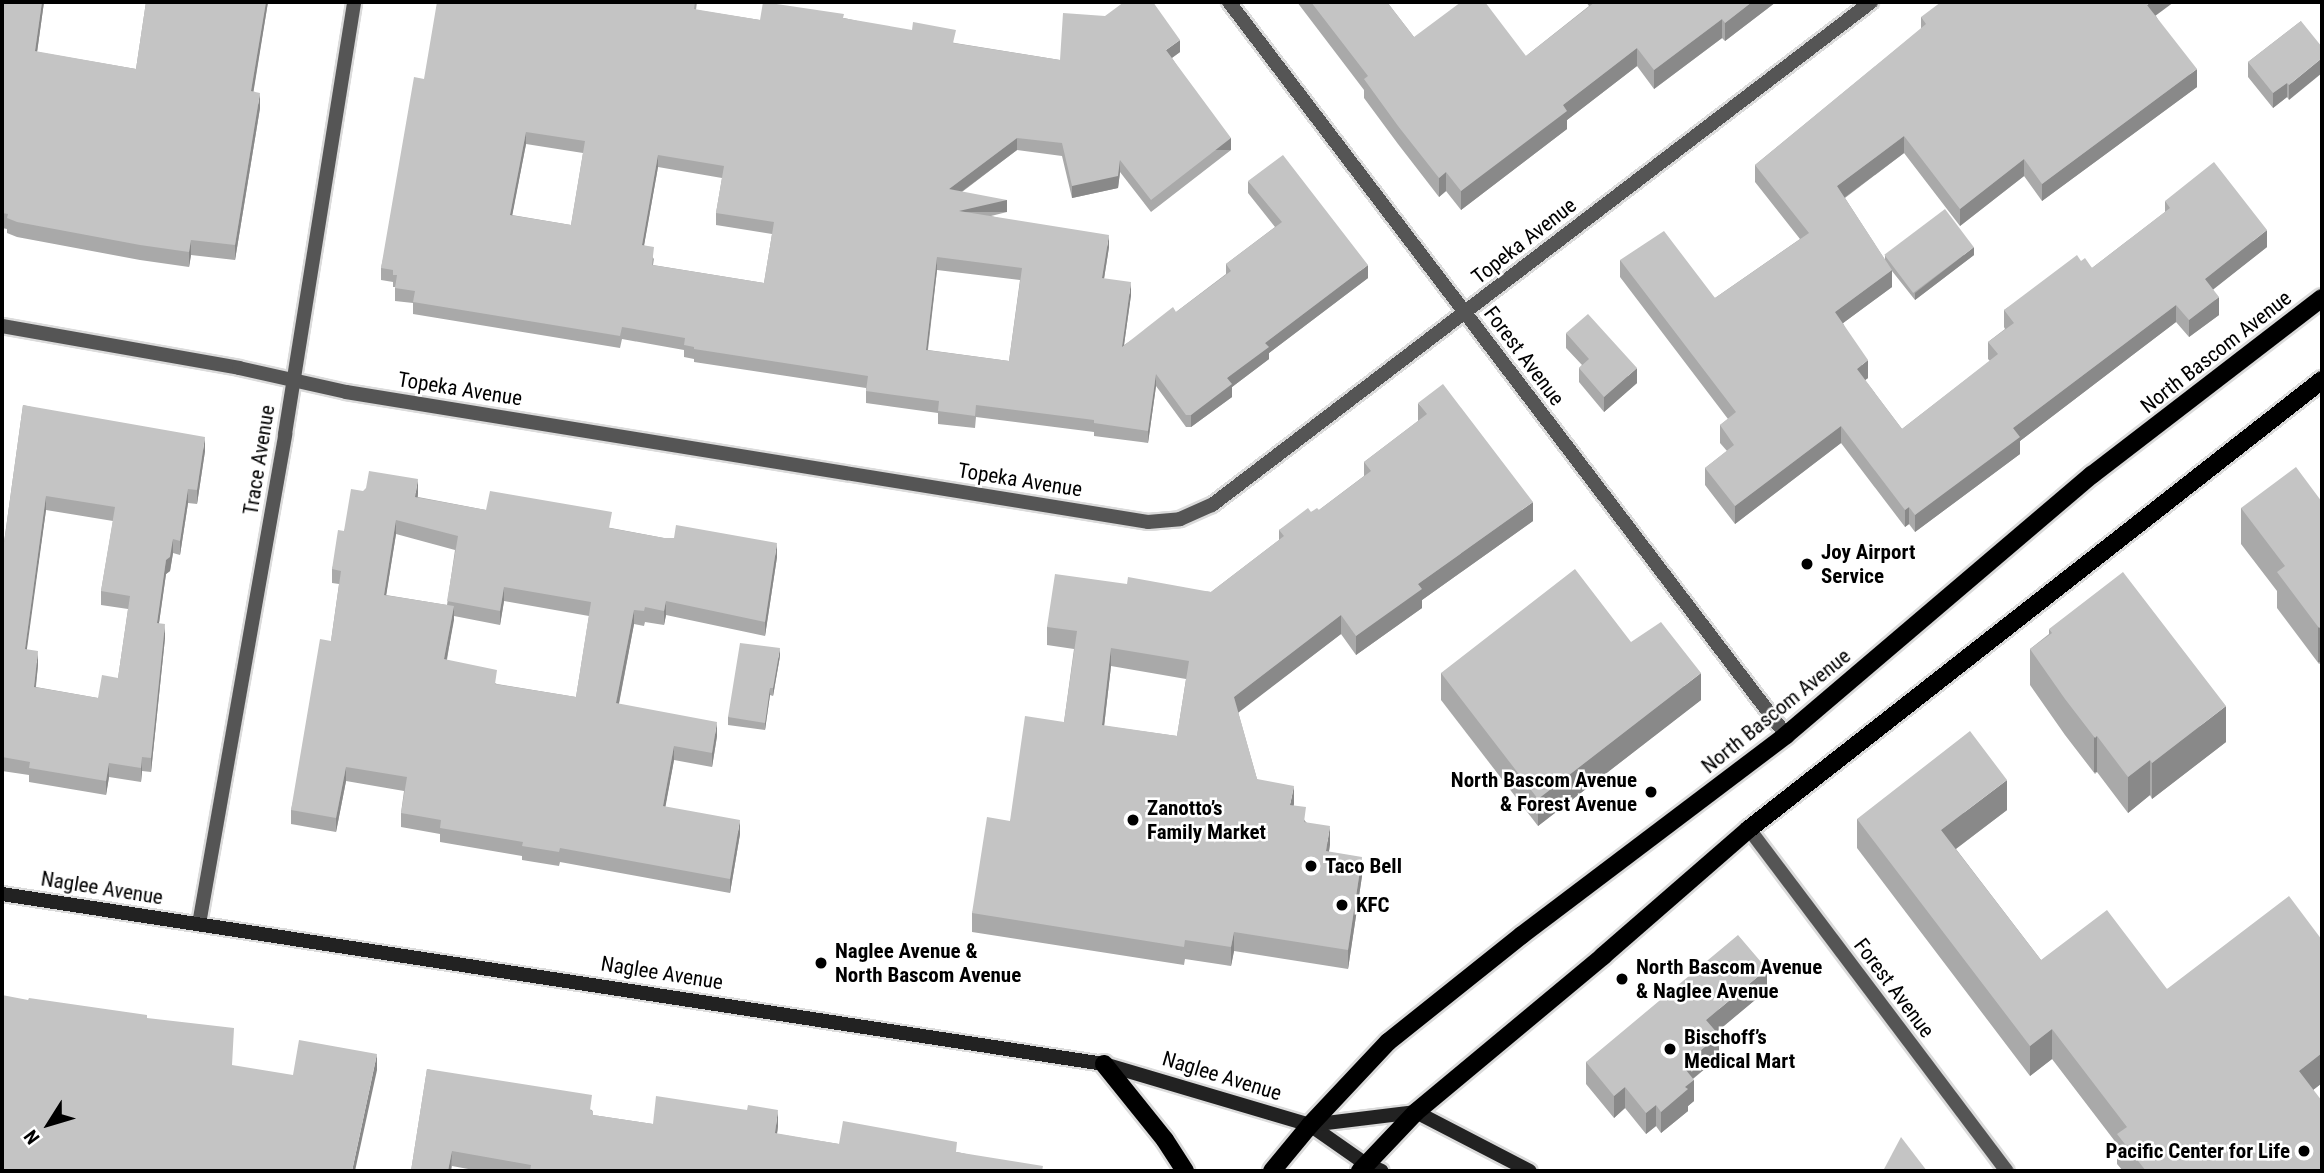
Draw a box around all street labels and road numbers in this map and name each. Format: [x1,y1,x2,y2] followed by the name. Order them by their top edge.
[1467,192,1581,290] street label: Topeka Avenue
[2136,285,2296,419] street label: North Bascom Avenue
[1479,301,1569,411] street label: Forest Avenue
[396,367,524,411] street label: Topeka Avenue
[238,403,280,517] street label: Trace Avenue
[956,458,1084,502] street label: Topeka Avenue
[1697,643,1855,779] street label: North Bascom Avenue
[39,866,165,910] street label: Naglee Avenue
[1849,933,1939,1043] street label: Forest Avenue
[599,951,725,995] street label: Naglee Avenue
[1159,1046,1285,1106] street label: Naglee Avenue

